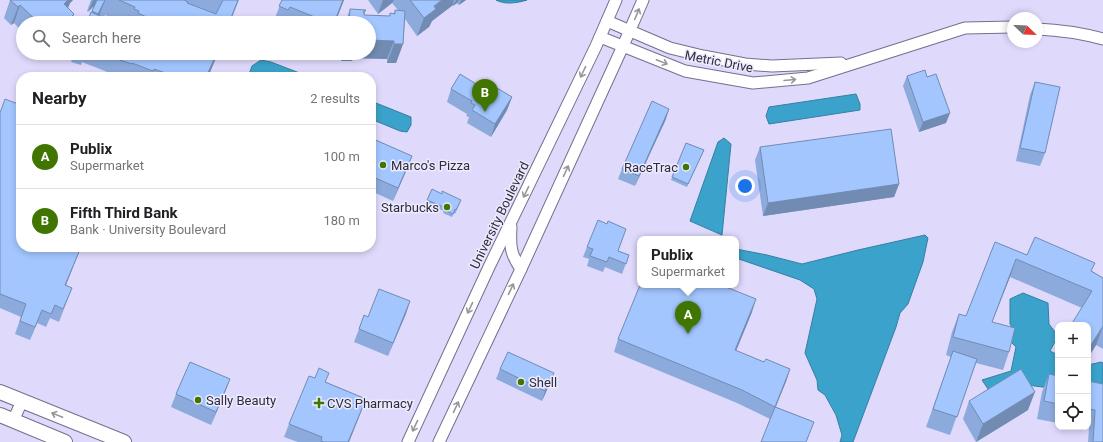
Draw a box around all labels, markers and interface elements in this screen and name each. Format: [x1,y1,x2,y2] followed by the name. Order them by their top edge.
[633,9,641,21] one-way arrow
[1007,12,1043,48] north arrow
[16,16,376,60] search box
[30,27,52,49] icon: search
[62,29,141,47] text: Search here
[683,48,754,75] street label: Metric Drive
[656,59,668,66] one-way arrow
[579,66,587,78] one-way arrow
[783,76,796,83] one-way arrow
[472,79,498,112] pin: B
[32,88,87,108] text: Nearby
[310,91,360,106] text: 2 results
[70,140,112,158] text: Publix
[41,149,49,164] text: A
[323,149,360,164] text: 100 m
[70,158,144,173] text: Supermarket
[391,158,470,173] place label: Marco's Pizza
[467,159,532,271] street label: University Boulevard
[378,160,388,170] marker: Marco's Pizza
[624,160,678,175] place label: RaceTrac
[681,162,691,172] marker: RaceTrac
[563,165,570,177] one-way arrow
[735,176,755,196] your location
[521,185,529,197] one-way arrow
[381,200,439,215] place label: Starbucks
[442,202,452,212] marker: Starbucks
[70,204,178,222] text: Fifth Third Bank
[41,213,49,228] text: B
[323,213,360,228] text: 180 m
[70,222,226,237] text: Bank · University Boulevard
[637,236,739,288] popup
[651,246,693,264] text: Publix
[651,264,725,279] text: Supermarket
[508,283,515,295] one-way arrow
[675,301,701,334] pin: A
[466,302,473,314] one-way arrow
[1055,322,1091,430] map controls
[1055,322,1091,358] button: +
[1055,358,1091,394] button: −
[529,375,557,390] place label: Shell
[516,377,526,387] marker: Shell
[206,393,276,408] place label: Sally Beauty
[1055,394,1091,430] button: locate
[193,395,203,405] marker: Sally Beauty
[327,396,413,411] place label: CVS Pharmacy
[314,398,324,408] marker: CVS Pharmacy
[453,401,460,413] one-way arrow
[52,411,64,419] one-way arrow
[411,420,418,432] one-way arrow

